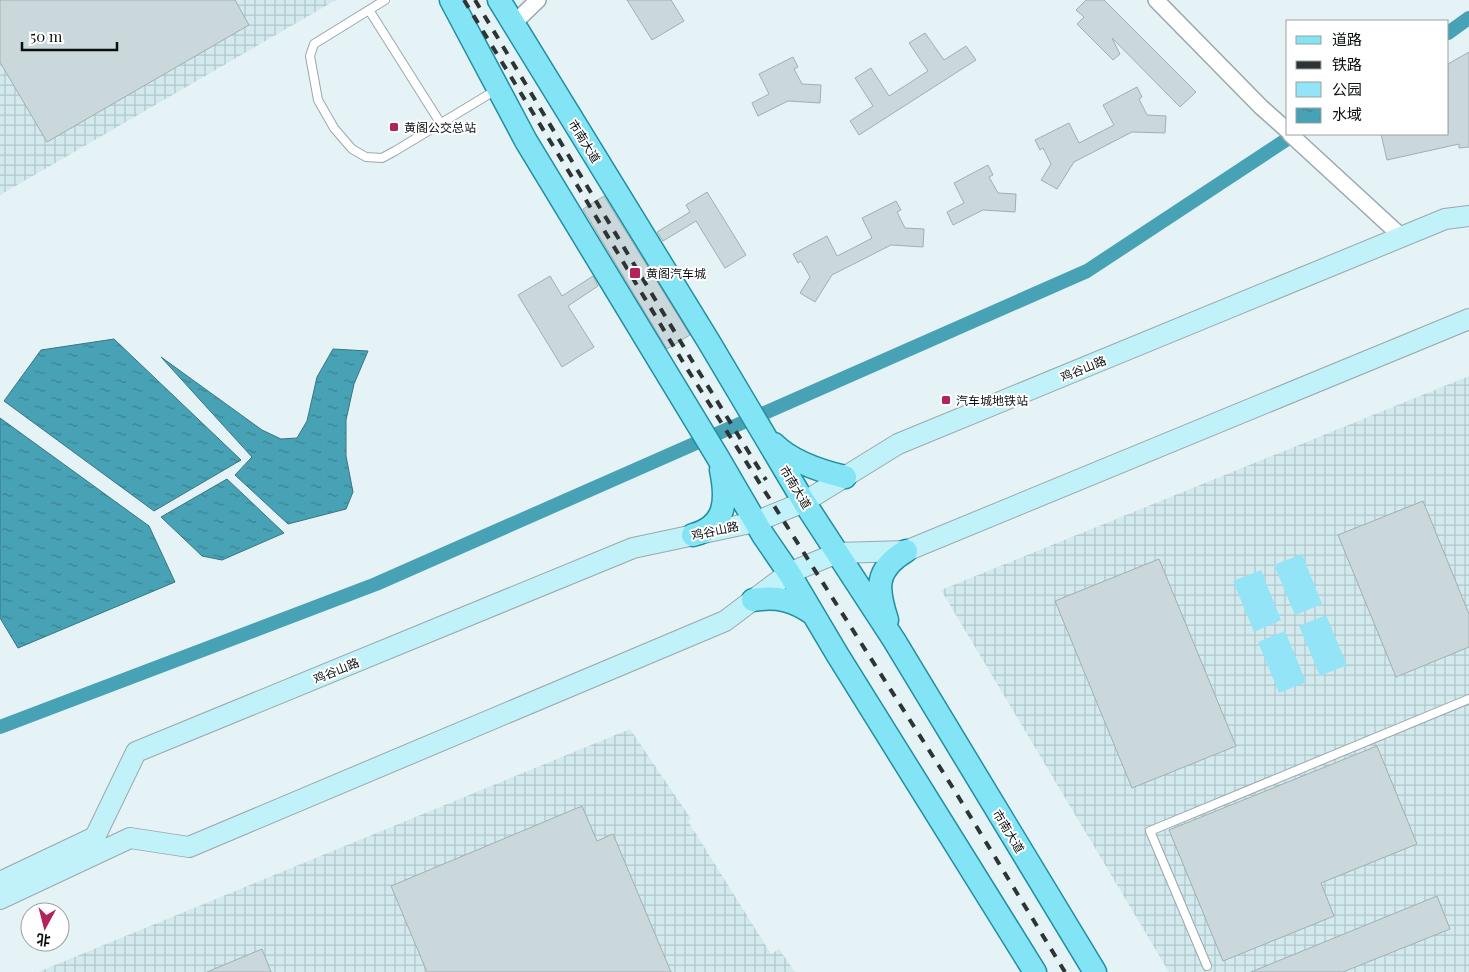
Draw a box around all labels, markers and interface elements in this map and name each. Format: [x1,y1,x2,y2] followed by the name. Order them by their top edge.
[22,20,118,52] scale bar
[1286,20,1449,135] legend
[30,26,63,46] text: 50 m
[1332,29,1362,49] text: 道路
[1332,54,1362,74] text: 铁路
[1332,79,1362,99] text: 公园
[1332,104,1362,124] text: 水域
[565,116,605,166] street label: 市南大道
[404,119,476,135] place label: 黄阁公交总站
[388,121,400,133] marker: 黄阁公交总站
[646,265,706,281] place label: 黄阁汽车城
[628,266,642,280] marker: 黄阁汽车城
[1058,352,1108,384] street label: 鸡谷山路
[956,392,1028,408] place label: 汽车城地铁站
[940,394,952,406] marker: 汽车城地铁站
[777,462,815,512] street label: 市南大道
[690,517,740,543] street label: 鸡谷山路
[311,654,361,686] street label: 鸡谷山路
[990,806,1028,856] street label: 市南大道
[20,902,70,952] north arrow
[35,930,51,951] text: 北

